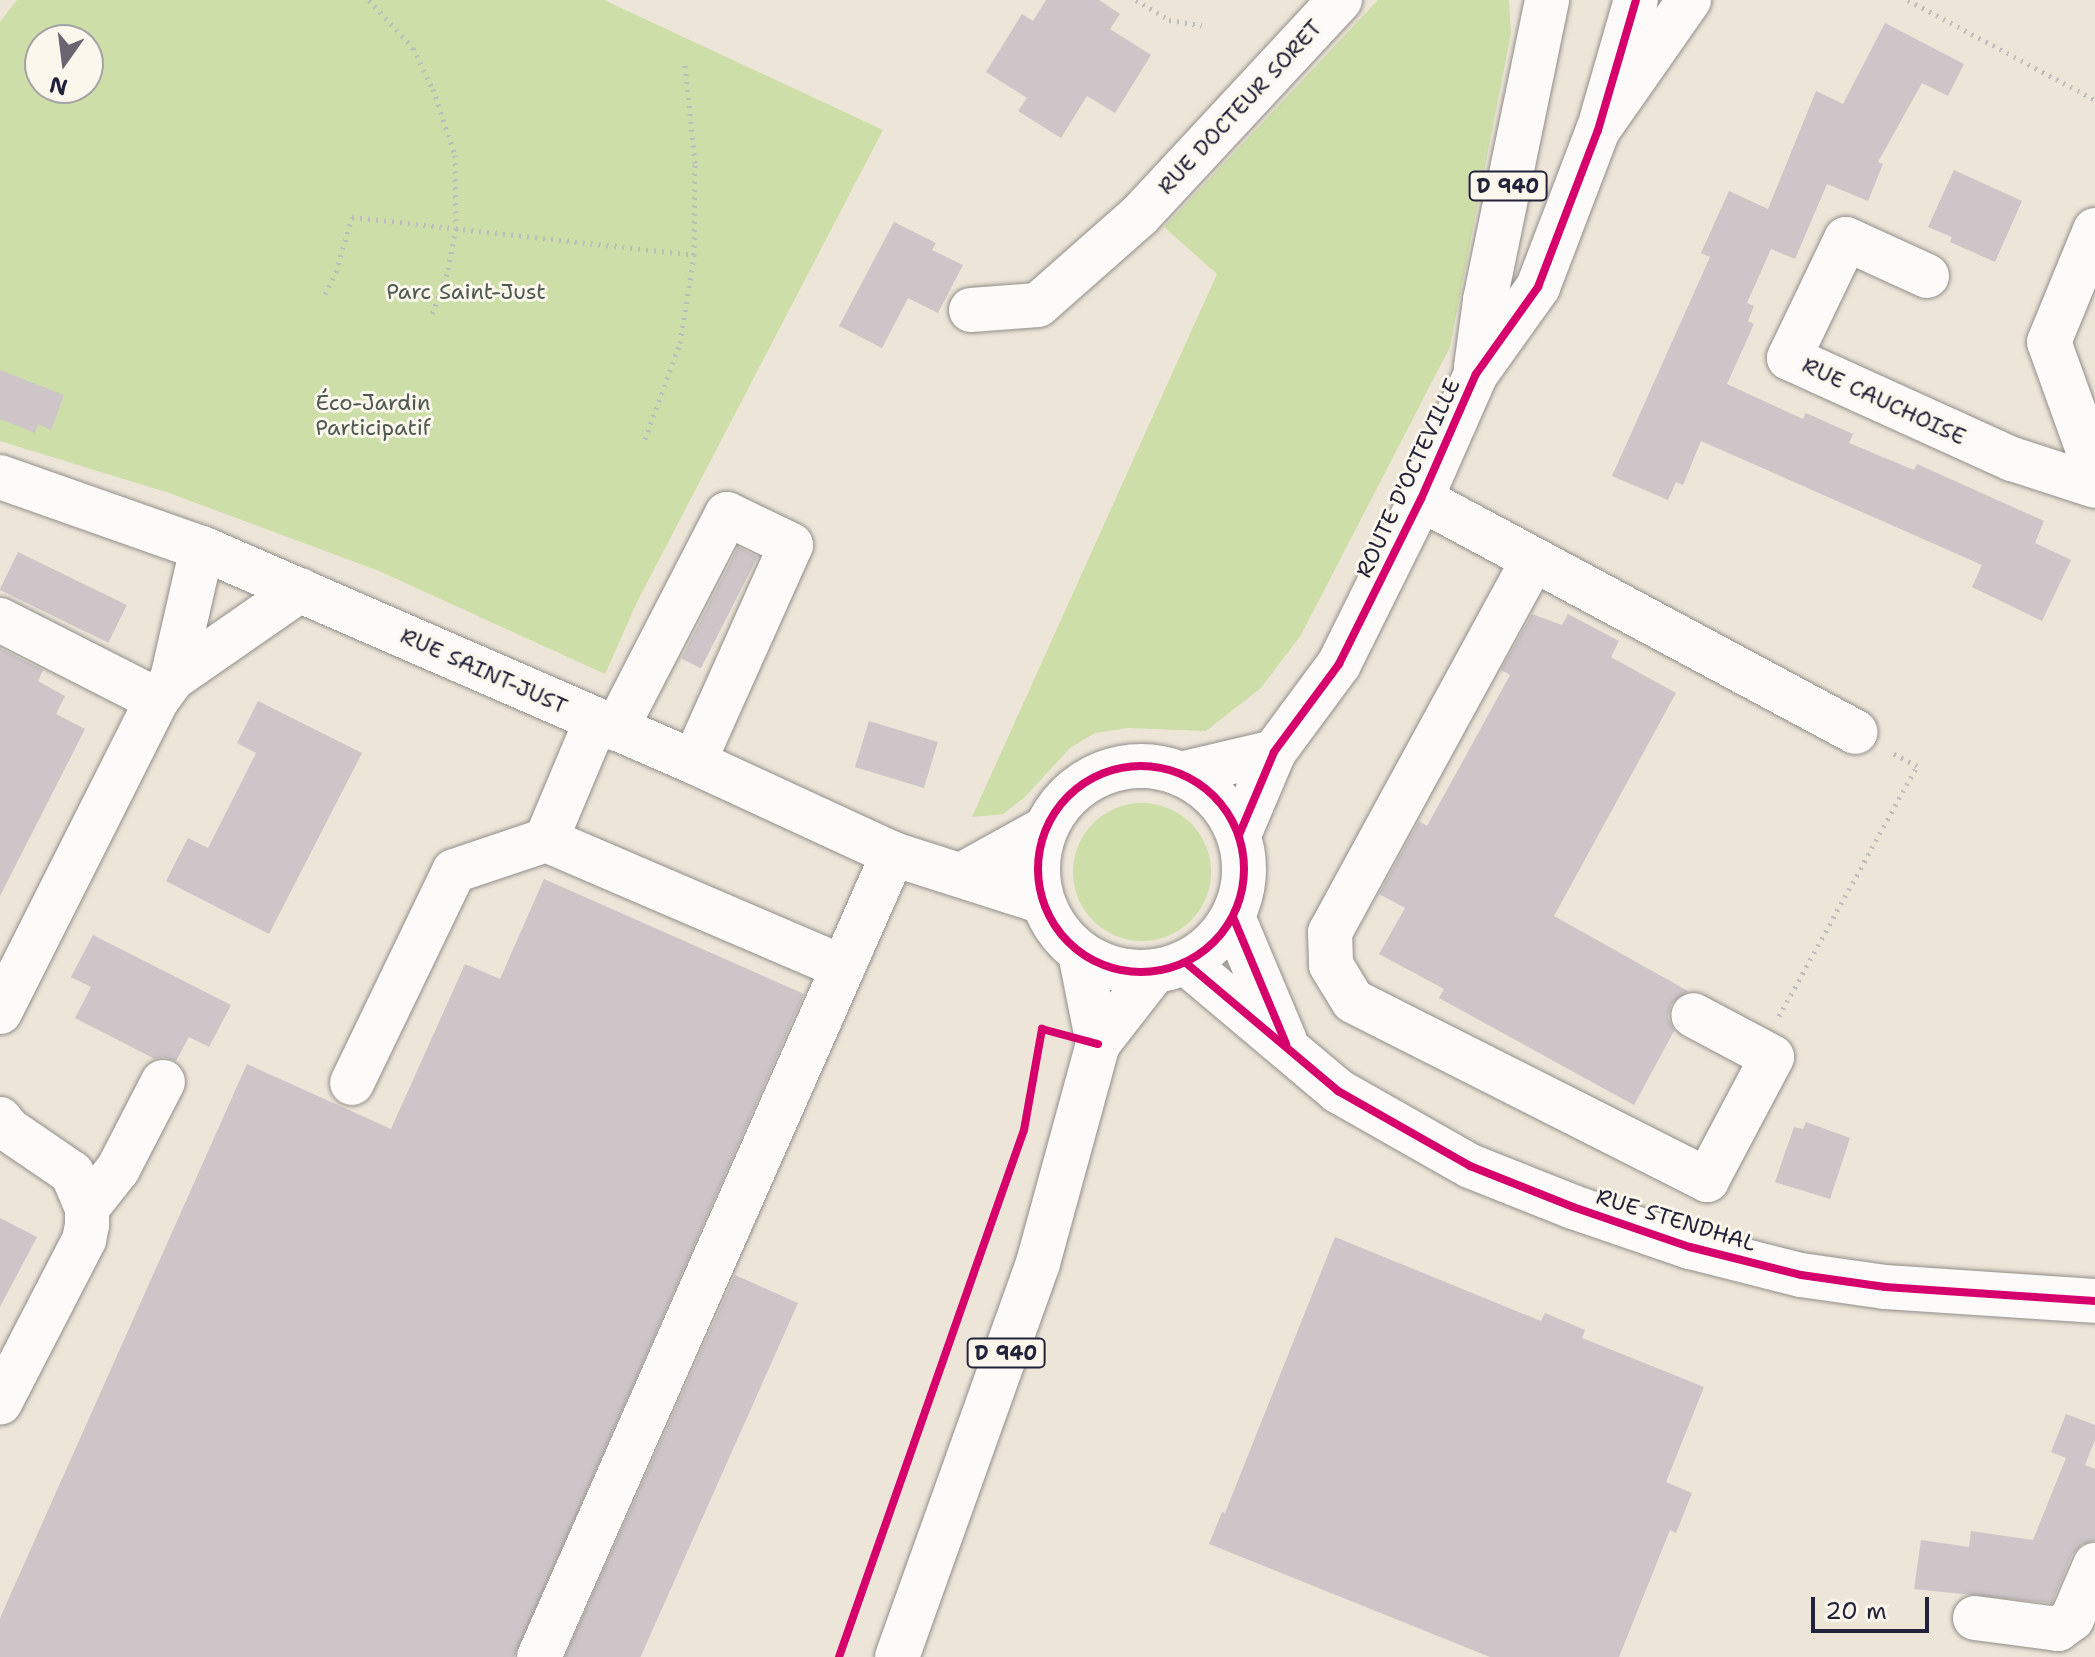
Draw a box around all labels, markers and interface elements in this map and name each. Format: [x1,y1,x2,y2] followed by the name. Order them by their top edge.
[1152,14,1328,200] street label: RUE DOCTEUR SORET
[24,24,104,104] north arrow
[47,70,71,102] text: N
[1468,170,1548,202] road number: D 940
[386,279,546,305] park label: Parc Saint-Just
[1798,352,1970,450] street label: RUE CAUCHOISE
[1350,374,1466,582] street label: ROUTE D'OCTEVILLE
[315,389,431,440] park label: Éco-Jardin Participatif
[396,622,572,720] street label: RUE SAINT-JUST
[1593,1183,1759,1257] street label: RUE STENDHAL
[966,1337,1046,1369] road number: D 940
[1815,1581,1933,1631] scale bar
[1825,1595,1887,1627] text: 20 m

